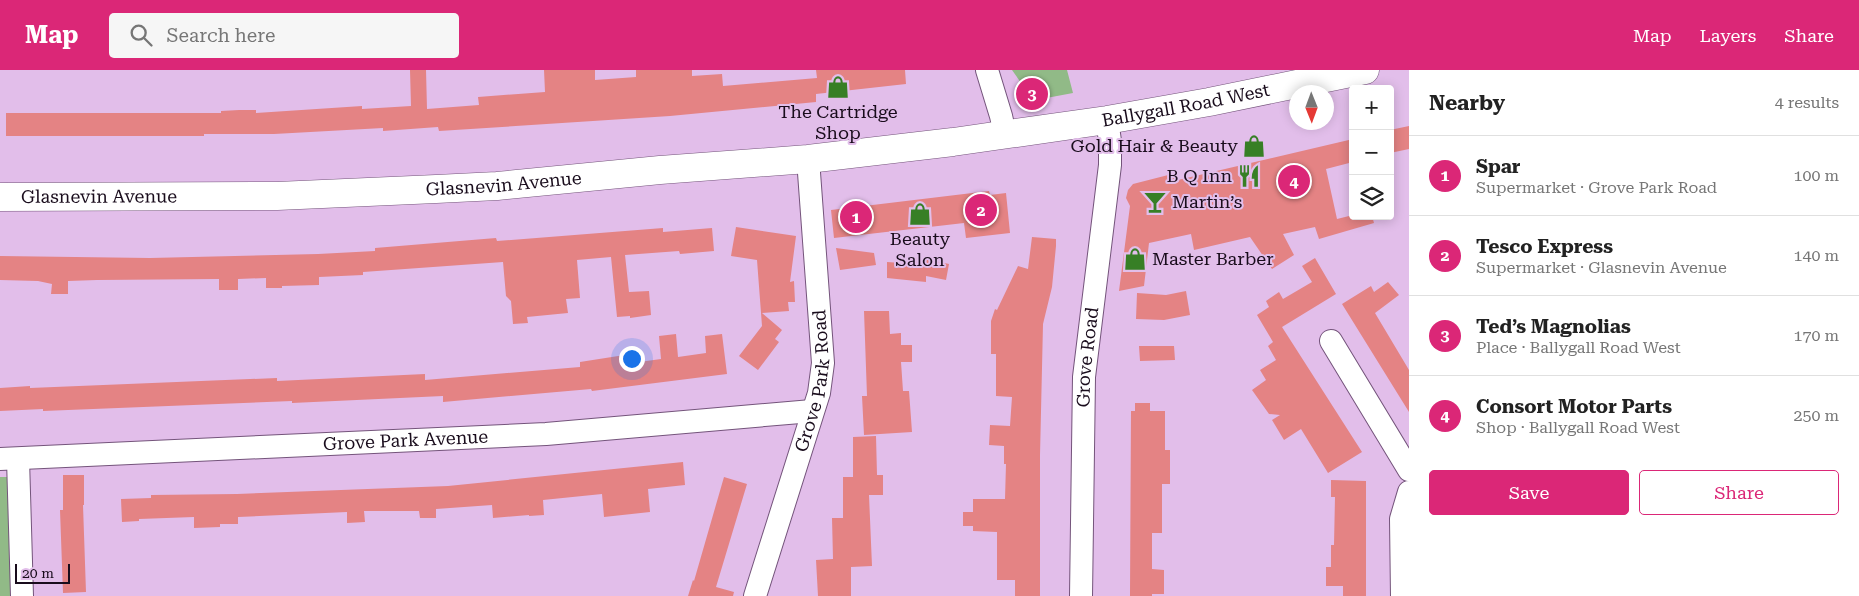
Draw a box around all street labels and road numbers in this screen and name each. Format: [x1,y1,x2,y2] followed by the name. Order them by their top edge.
[1100,79,1272,131] street label: Ballygall Road West
[425,167,582,199] street label: Glasnevin Avenue
[21,185,177,207] street label: Glasnevin Avenue
[1073,305,1103,408] street label: Grove Road
[790,309,834,455] street label: Grove Park Road
[322,426,489,454] street label: Grove Park Avenue

